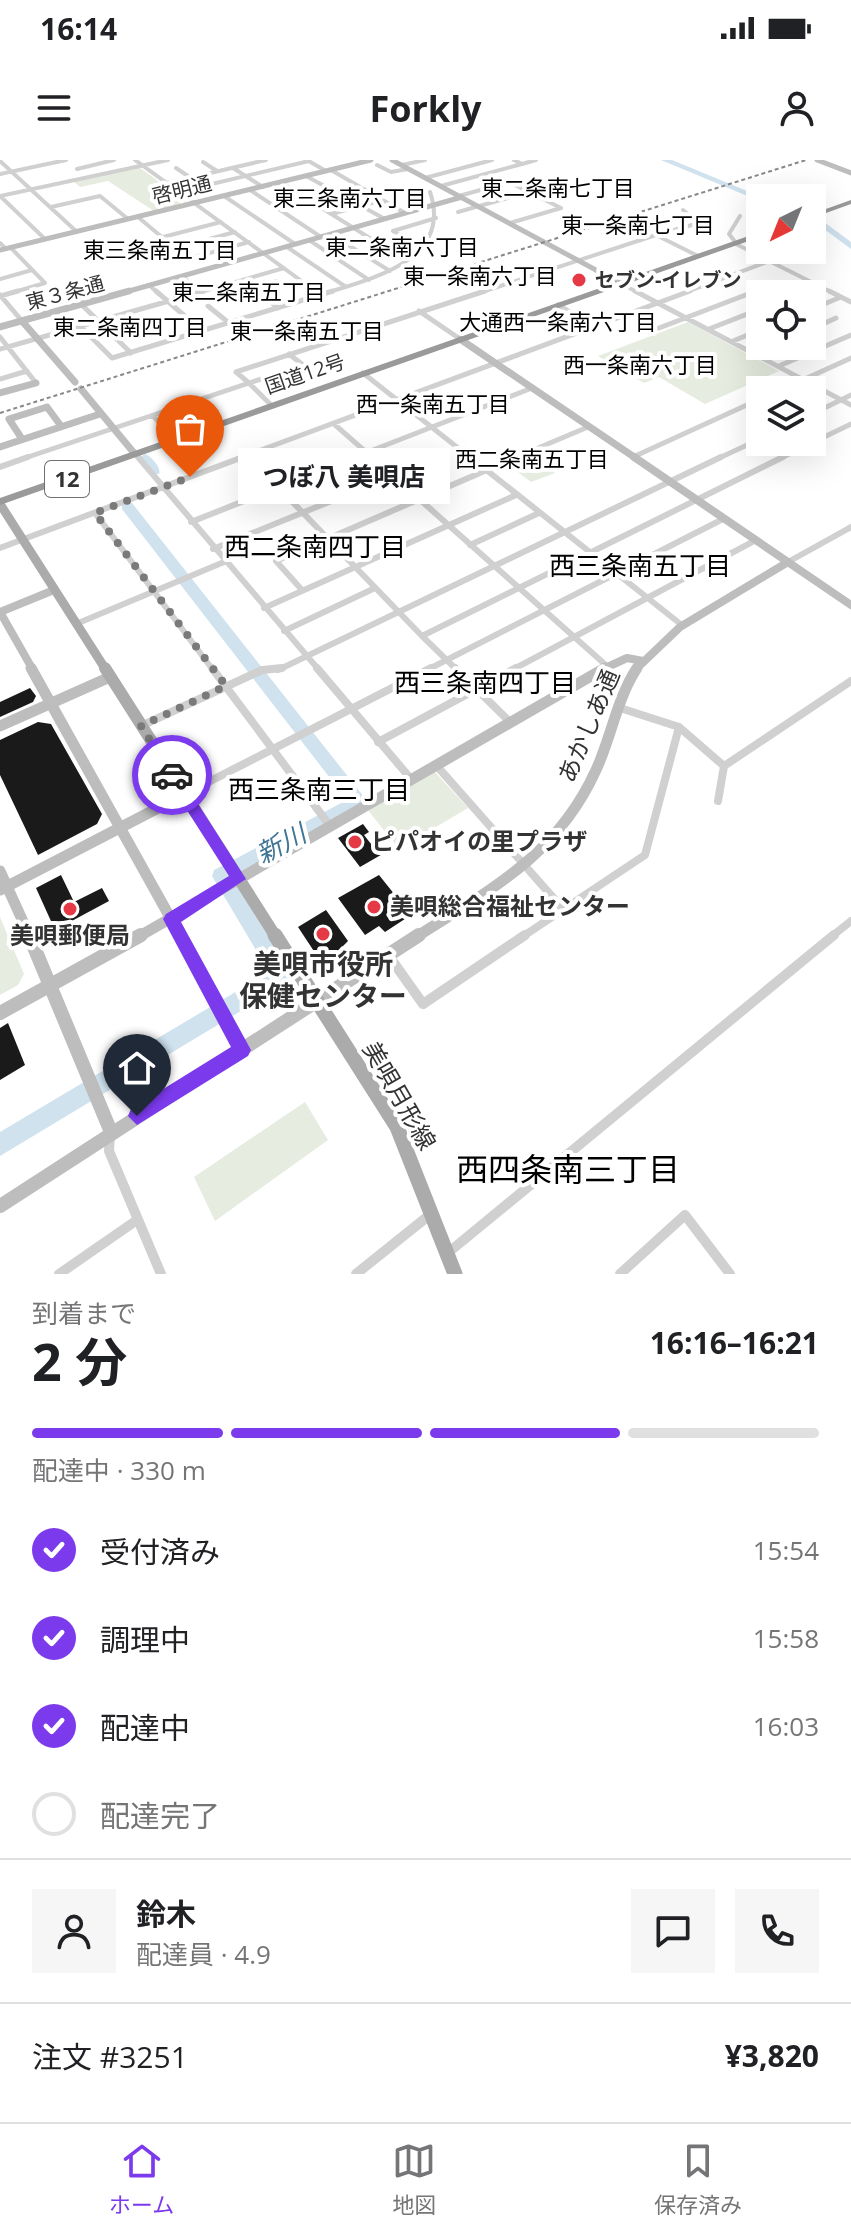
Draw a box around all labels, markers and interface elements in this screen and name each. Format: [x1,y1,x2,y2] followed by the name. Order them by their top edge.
[40,8,117,49] text: 16:14
[369,84,482,133] text: Forkly
[32,86,76,130] icon: menu
[775,86,819,130] icon: person
[150,169,214,210] street label: 啓明通
[481,172,635,202] district label: 東二条南七丁目
[273,182,427,212] district label: 東三条南六丁目
[746,184,826,264] north arrow
[746,184,826,456] map controls
[561,209,715,239] district label: 東一条南七丁目
[325,231,479,261] district label: 東二条南六丁目
[83,234,237,264] district label: 東三条南五丁目
[403,260,557,290] district label: 東一条南六丁目
[595,266,741,293] place label: セブン-イレブン
[23,269,107,316] street label: 東３条通
[570,271,588,289] marker: セブン-イレブン
[172,276,326,306] district label: 東二条南五丁目
[746,280,826,360] button: locate
[459,306,657,336] district label: 大通西一条南六丁目
[53,311,207,341] district label: 東二条南四丁目
[230,315,384,345] district label: 東一条南五丁目
[261,347,348,400] street label: 国道12号
[563,349,717,379] district label: 西一条南六丁目
[746,376,826,456] button: layers
[356,388,510,418] district label: 西一条南五丁目
[156,395,224,477] pin
[168,407,212,451] icon: bag
[455,443,609,473] district label: 西二条南五丁目
[238,449,450,505] callout: つぼ八 美唄店
[263,458,425,494] text: つぼ八 美唄店
[45,461,89,497] road number: 12
[224,528,406,564] district label: 西二条南四丁目
[549,547,731,583] district label: 西三条南五丁目
[394,664,576,700] district label: 西三条南四丁目
[549,664,626,787] street label: あかしあ通
[132,735,212,815] courier
[150,753,194,797] icon: car
[228,771,410,807] district label: 西三条南三丁目
[249,814,315,871] water label: 新川
[371,824,587,857] place label: ピパオイの里プラザ
[346,833,364,851] marker: ピパオイの里プラザ
[390,889,630,922] place label: 美唄総合福祉センター
[365,898,383,916] marker: 美唄総合福祉センター
[61,900,79,918] marker: 美唄郵便局
[10,918,130,951] place label: 美唄郵便局
[314,925,332,943] marker: 美唄市役所 保健センター
[239,944,407,1014] place label: 美唄市役所 保健センター
[103,1034,171,1116] pin
[356,1035,445,1155] street label: 美唄月形線
[115,1046,159,1090] icon: home
[456,1147,680,1190] district label: 西四条南三丁目
[32,1295,136,1331] text: 到着まで
[650,1322,819,1363] text: 16:16–16:21
[32,1325,127,1396] text: 2 分
[32,1452,206,1488] text: 配達中 · 330 m
[32,1528,76,1572] icon: check
[100,1531,220,1572] text: 受付済み
[753,1532,819,1568] text: 15:54
[32,1616,76,1660] icon: check
[100,1619,190,1660] text: 調理中
[753,1620,819,1656] text: 15:58
[32,1704,76,1748] icon: check
[100,1707,190,1748] text: 配達中
[753,1708,819,1744] text: 16:03
[100,1795,220,1836] text: 配達完了
[32,1889,116,1973] button: person
[631,1889,715,1973] button: chat
[735,1889,819,1973] button: phone
[136,1893,196,1934] text: 鈴木
[136,1936,271,1972] text: 配達員 · 4.9
[725,2035,819,2076] text: ¥3,820
[32,2036,188,2077] text: 注文 #3251
[109,2139,174,2219] tab: ホーム
[392,2139,436,2219] tab: 地図
[654,2139,742,2219] tab: 保存済み

